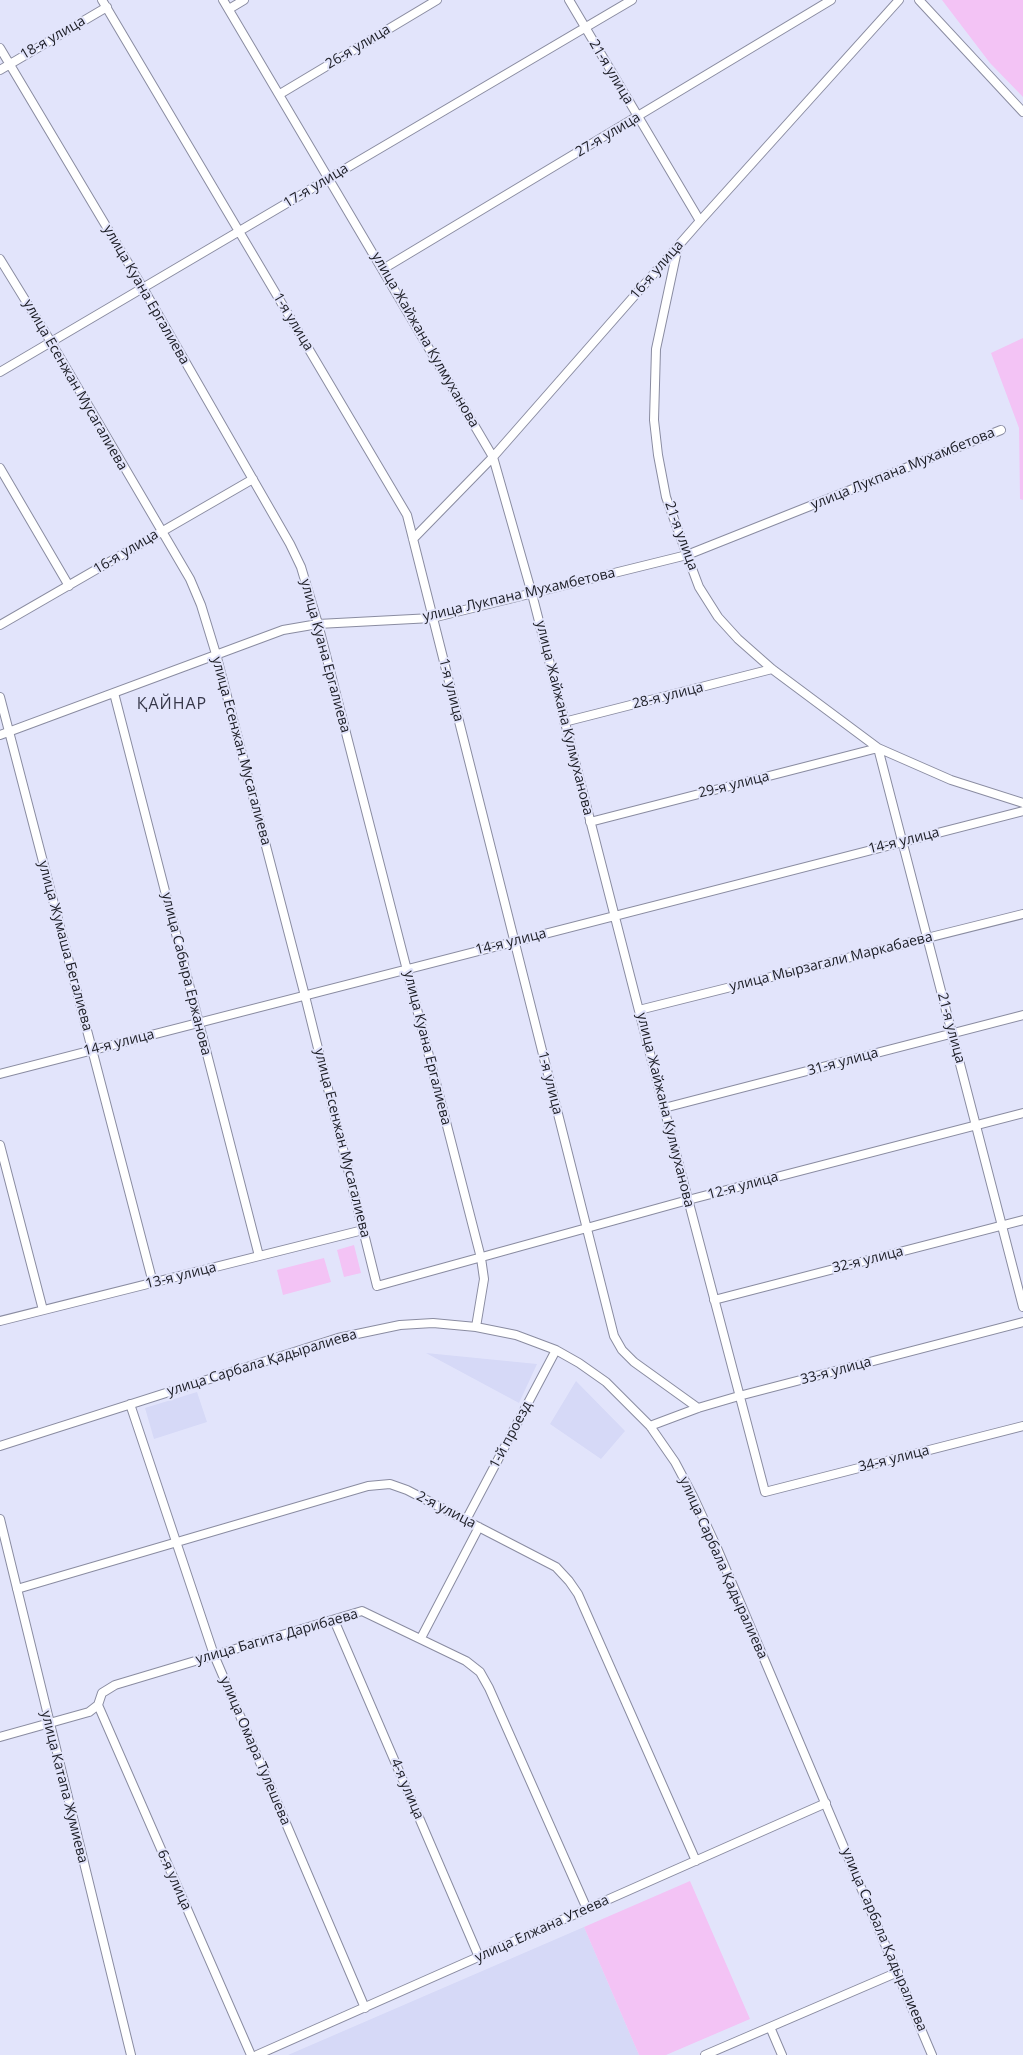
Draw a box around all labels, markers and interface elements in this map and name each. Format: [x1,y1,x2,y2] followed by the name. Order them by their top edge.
[17,13,89,63] street label: 18-я улица
[323,21,393,73] street label: 26-я улица
[585,37,637,107] street label: 21-я улица
[573,109,643,161] street label: 27-я улица
[281,160,351,212] street label: 17-я улица
[99,222,193,368] street label: улица Куана Ергалиева
[627,237,687,303] street label: 16-я улица
[368,249,482,431] street label: улица Жайжана Кулмуханова
[269,290,317,354] street label: 1-я улица
[19,297,131,473] street label: улица Есенжан Мусагалиева
[809,424,997,514] street label: улица Лукпана Мухамбетова
[661,499,701,573] street label: 21-я улица
[91,526,161,578] street label: 16-я улица
[421,565,617,625] street label: улица Лукпана Мухамбетова
[296,577,354,735] street label: улица Куана Ергалиева
[532,619,596,817] street label: улица Жайжана Кулмуханова
[208,655,274,847] street label: улица Есенжан Мусагалиева
[435,657,467,723] street label: 1-я улица
[631,679,705,713] street label: 28-я улица
[136,694,208,714] district label: ҚАЙНАР
[697,768,771,802] street label: 29-я улица
[867,824,941,858] street label: 14-я улица
[34,859,96,1033] street label: улица Жумаша Бегалиева
[158,891,214,1057] street label: улица Сабыра Ержанова
[474,925,548,959] street label: 14-я улица
[728,929,934,995] street label: улица Мырзагали Маркабаева
[400,969,454,1127] street label: улица Куана Ергалиева
[934,991,968,1065] street label: 21-я улица
[633,1011,697,1209] street label: улица Жайжана Кулмуханова
[82,1026,156,1060] street label: 14-я улица
[806,1045,880,1079] street label: 31-я улица
[310,1047,374,1239] street label: улица Есенжан Мусагалиева
[534,1050,566,1116] street label: 1-я улица
[706,1169,780,1203] street label: 12-я улица
[831,1243,905,1277] street label: 32-я улица
[144,1259,218,1293] street label: 13-я улица
[165,1326,359,1400] street label: улица Сарбала Қадыралиева
[799,1354,873,1388] street label: 33-я улица
[486,1399,536,1471] street label: 1-й проезд
[857,1442,931,1476] street label: 34-я улица
[675,1474,771,1662] street label: улица Сарбала Қадыралиева
[414,1488,478,1532] street label: 2-я улица
[194,1606,360,1668] street label: улица Багита Дарибаева
[216,1674,294,1828] street label: улица Омара Тулешева
[37,1709,91,1865] street label: улица Катапа Жумиева
[387,1756,427,1822] street label: 4-я улица
[838,1846,930,2034] street label: улица Сарбала Қадыралиева
[153,1847,195,1913] street label: 6-я улица
[472,1892,612,1966] street label: улица Елжана Утеева

